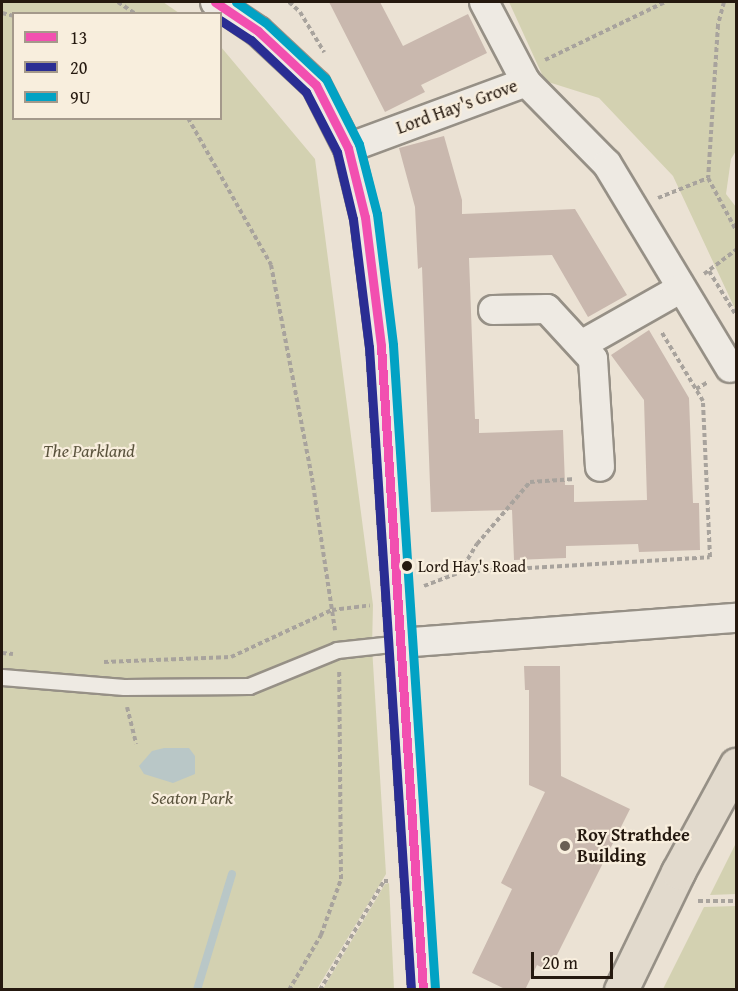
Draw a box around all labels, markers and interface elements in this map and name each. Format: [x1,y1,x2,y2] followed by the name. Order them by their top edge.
[12,12,222,120] legend
[70,24,87,51] text: 13
[70,54,87,81] text: 20
[393,75,521,139] street label: Lord Hay's Grove
[70,84,91,111] text: 9U
[43,440,135,462] park label: The Parkland
[418,556,526,576] place label: Lord Hay's Road
[401,560,413,572] marker: Lord Hay's Road
[151,787,233,809] park label: Seaton Park
[577,825,690,868] place label: Roy Strathdee Building
[558,839,572,853] marker: Roy Strathdee Building
[534,940,616,978] scale bar
[542,949,578,976] text: 20 m

